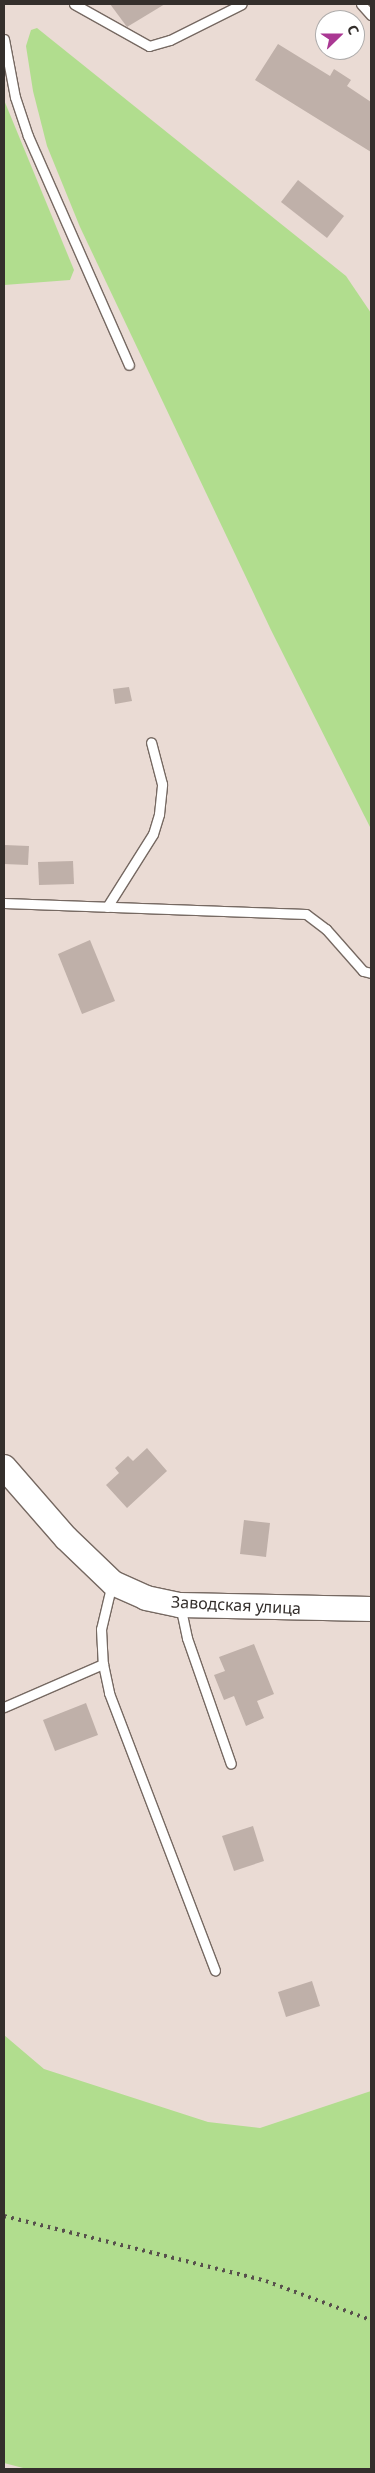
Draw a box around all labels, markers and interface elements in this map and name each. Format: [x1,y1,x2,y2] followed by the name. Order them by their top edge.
[315,10,365,60] north arrow
[343,22,364,37] text: С
[171,1592,301,1618] street label: Заводская улица

